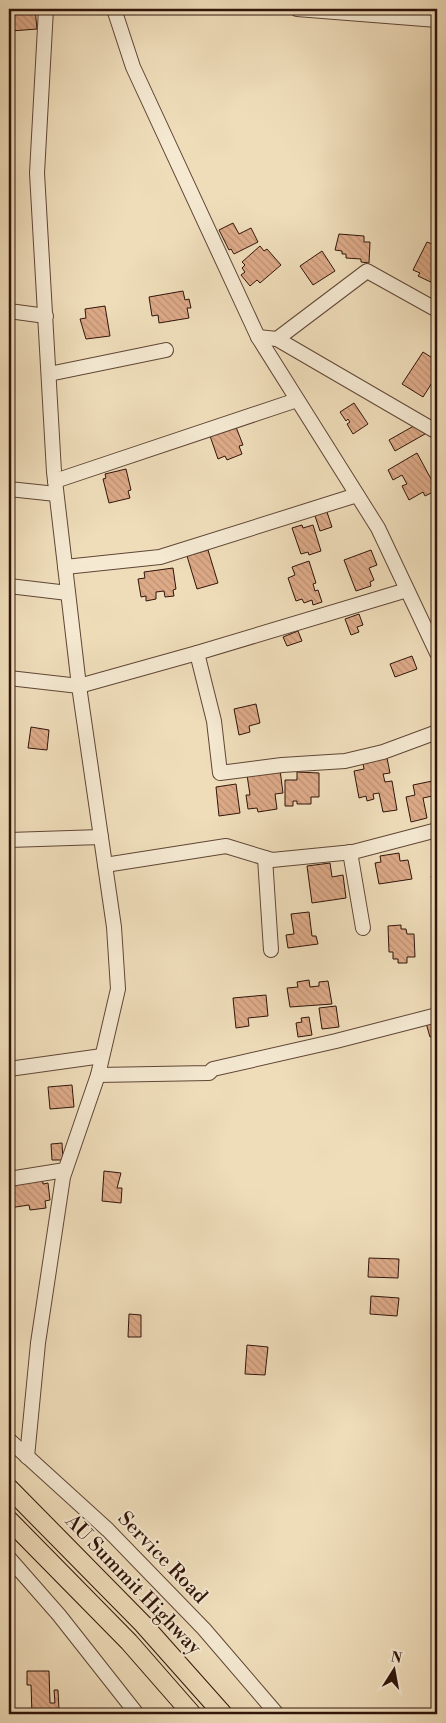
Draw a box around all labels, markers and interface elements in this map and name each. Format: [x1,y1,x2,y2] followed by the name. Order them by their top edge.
[112,1507,213,1610] street label: Service Road
[59,1509,207,1661] street label: AU Summit Highway
[368,1646,418,1696] north arrow
[389,1648,403,1668] text: N

